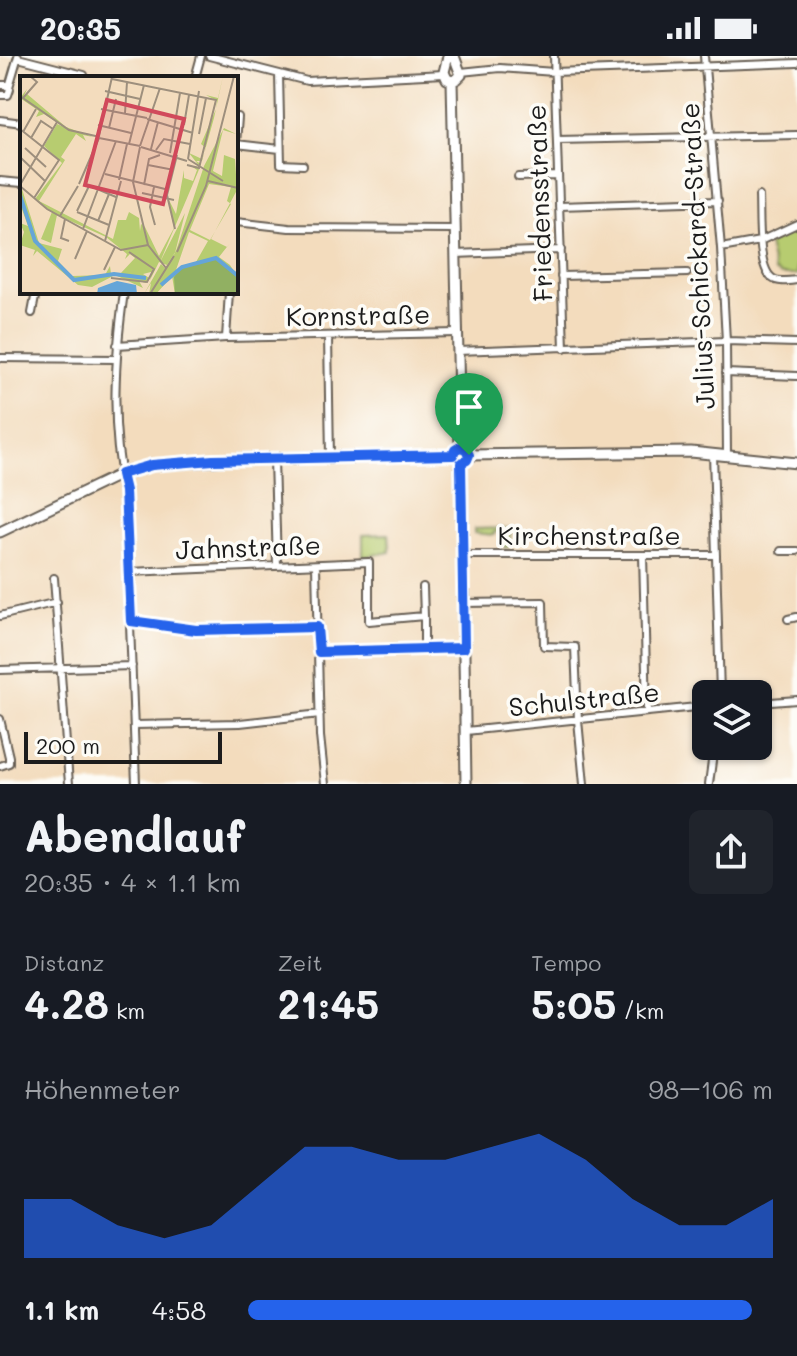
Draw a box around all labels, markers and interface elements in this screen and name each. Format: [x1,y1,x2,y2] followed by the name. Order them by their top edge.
[40,8,121,48] text: 20:35
[20,76,238,294] inset map
[672,102,722,410] street label: Julius-Schickard-Straße
[519,104,559,302] street label: Friedensstraße
[285,297,431,333] street label: Kornstraße
[435,373,503,455] pin
[447,385,491,429] icon: arrive
[497,518,681,552] street label: Kirchenstraße
[175,527,321,567] street label: Jahnstraße
[507,674,661,724] street label: Schulstraße
[692,680,772,760] map controls
[692,680,772,760] button: layers
[24,728,222,764] scale bar
[36,731,100,760] text: 200 m
[24,806,245,863] text: Abendlauf
[689,810,773,894] button: share
[24,865,241,899] text: 20:35 · 4 × 1.1 km
[24,948,104,977] text: Distanz
[278,948,323,977] text: Zeit
[531,948,601,977] text: Tempo
[24,977,109,1029] text: 4.28
[278,977,379,1029] text: 21:45
[531,977,616,1029] text: 5:05
[109,996,145,1025] text: km
[616,996,664,1025] text: /km
[24,1072,181,1106] text: Höhenmeter
[648,1072,773,1106] text: 98–106 m
[24,1293,99,1327] text: 1.1 km
[152,1293,206,1327] text: 4:58

